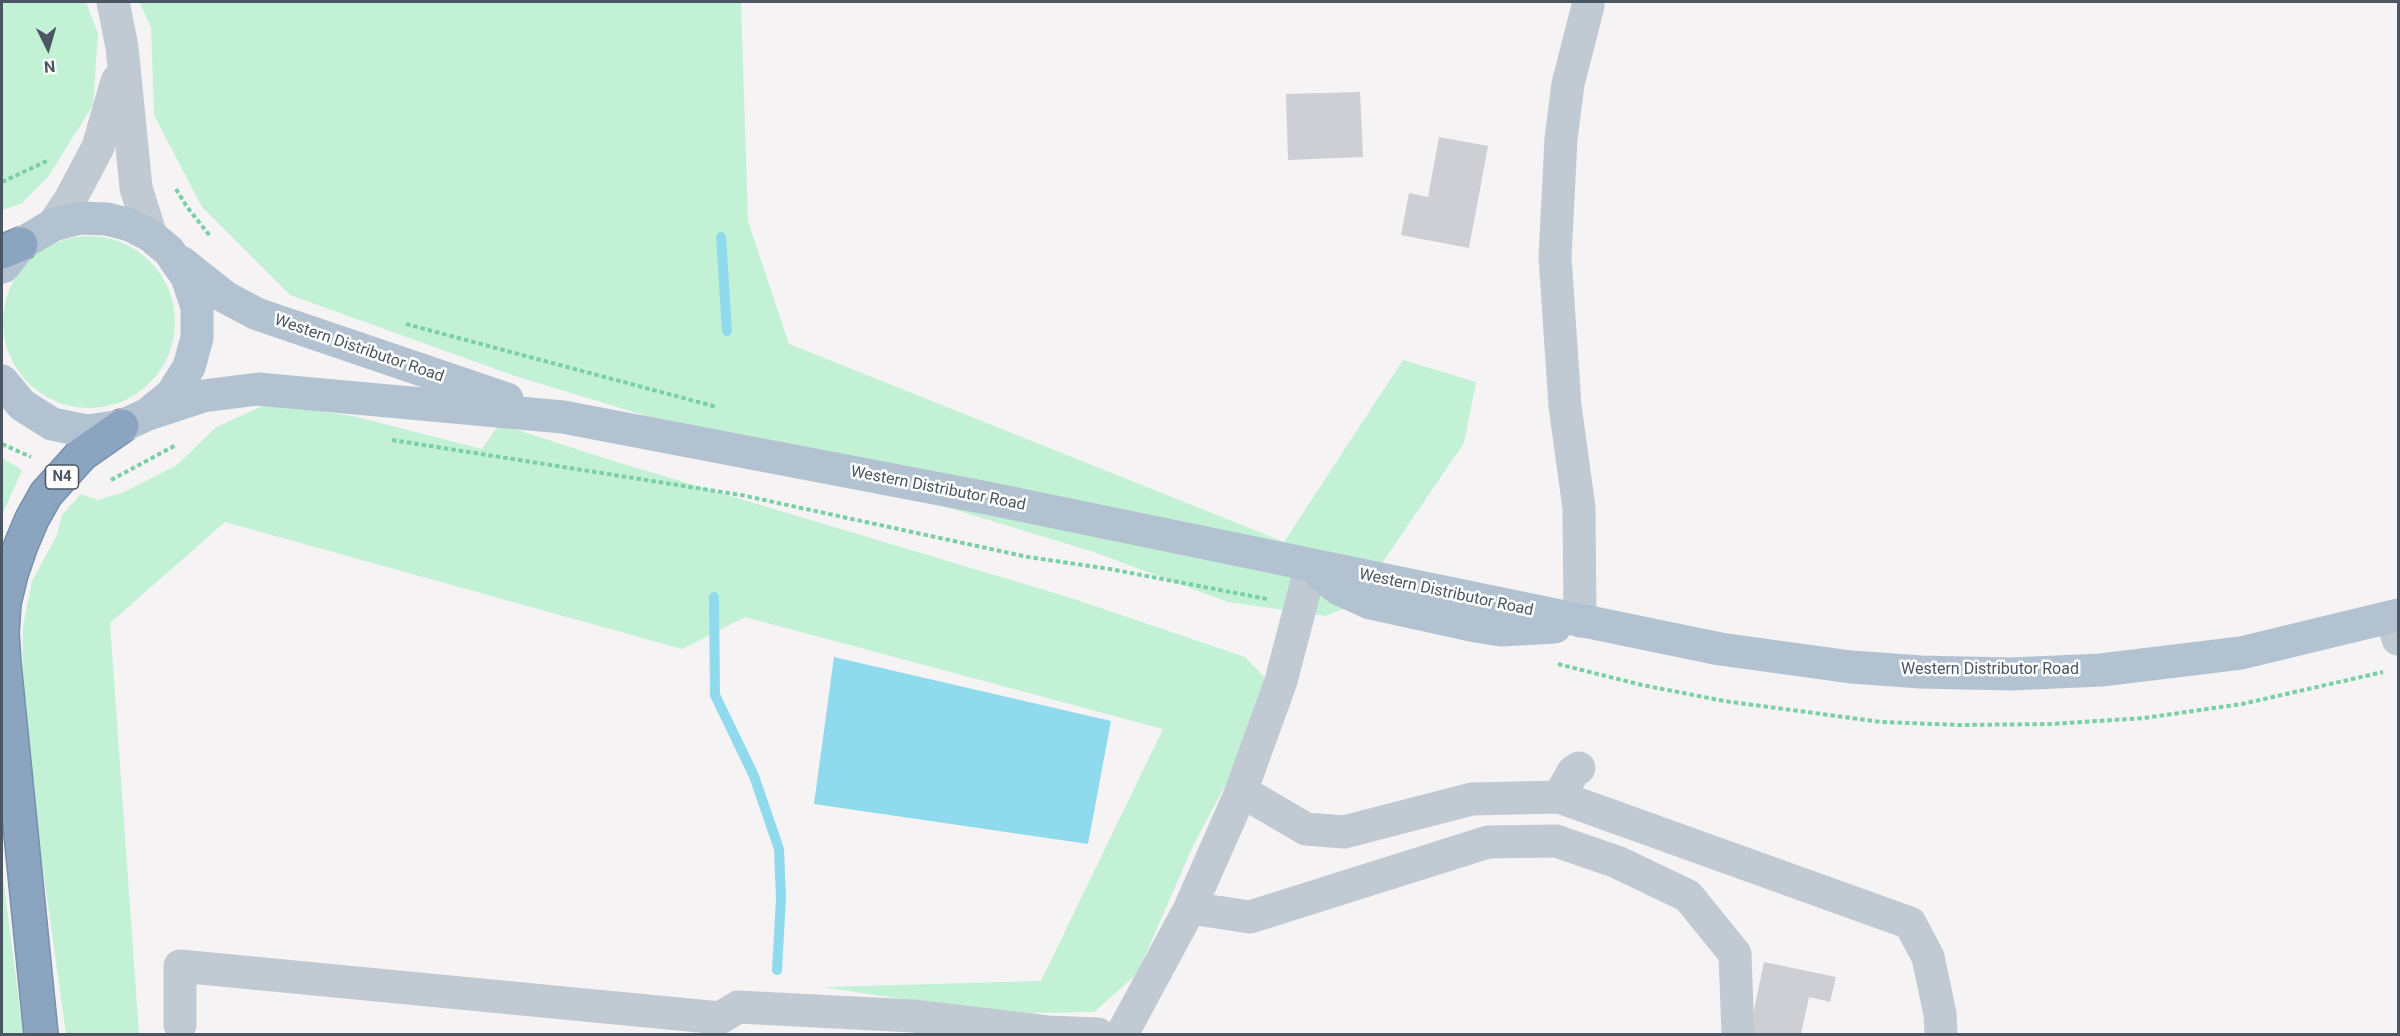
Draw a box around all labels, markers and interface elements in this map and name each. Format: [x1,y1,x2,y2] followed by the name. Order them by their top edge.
[18,18,78,78] north arrow
[43,56,56,76] text: N
[272,311,446,387] street label: Western Distributor Road
[849,463,1027,515] street label: Western Distributor Road
[46,465,78,489] road number: N4
[1357,565,1535,621] street label: Western Distributor Road
[1901,660,2079,680] street label: Western Distributor Road

